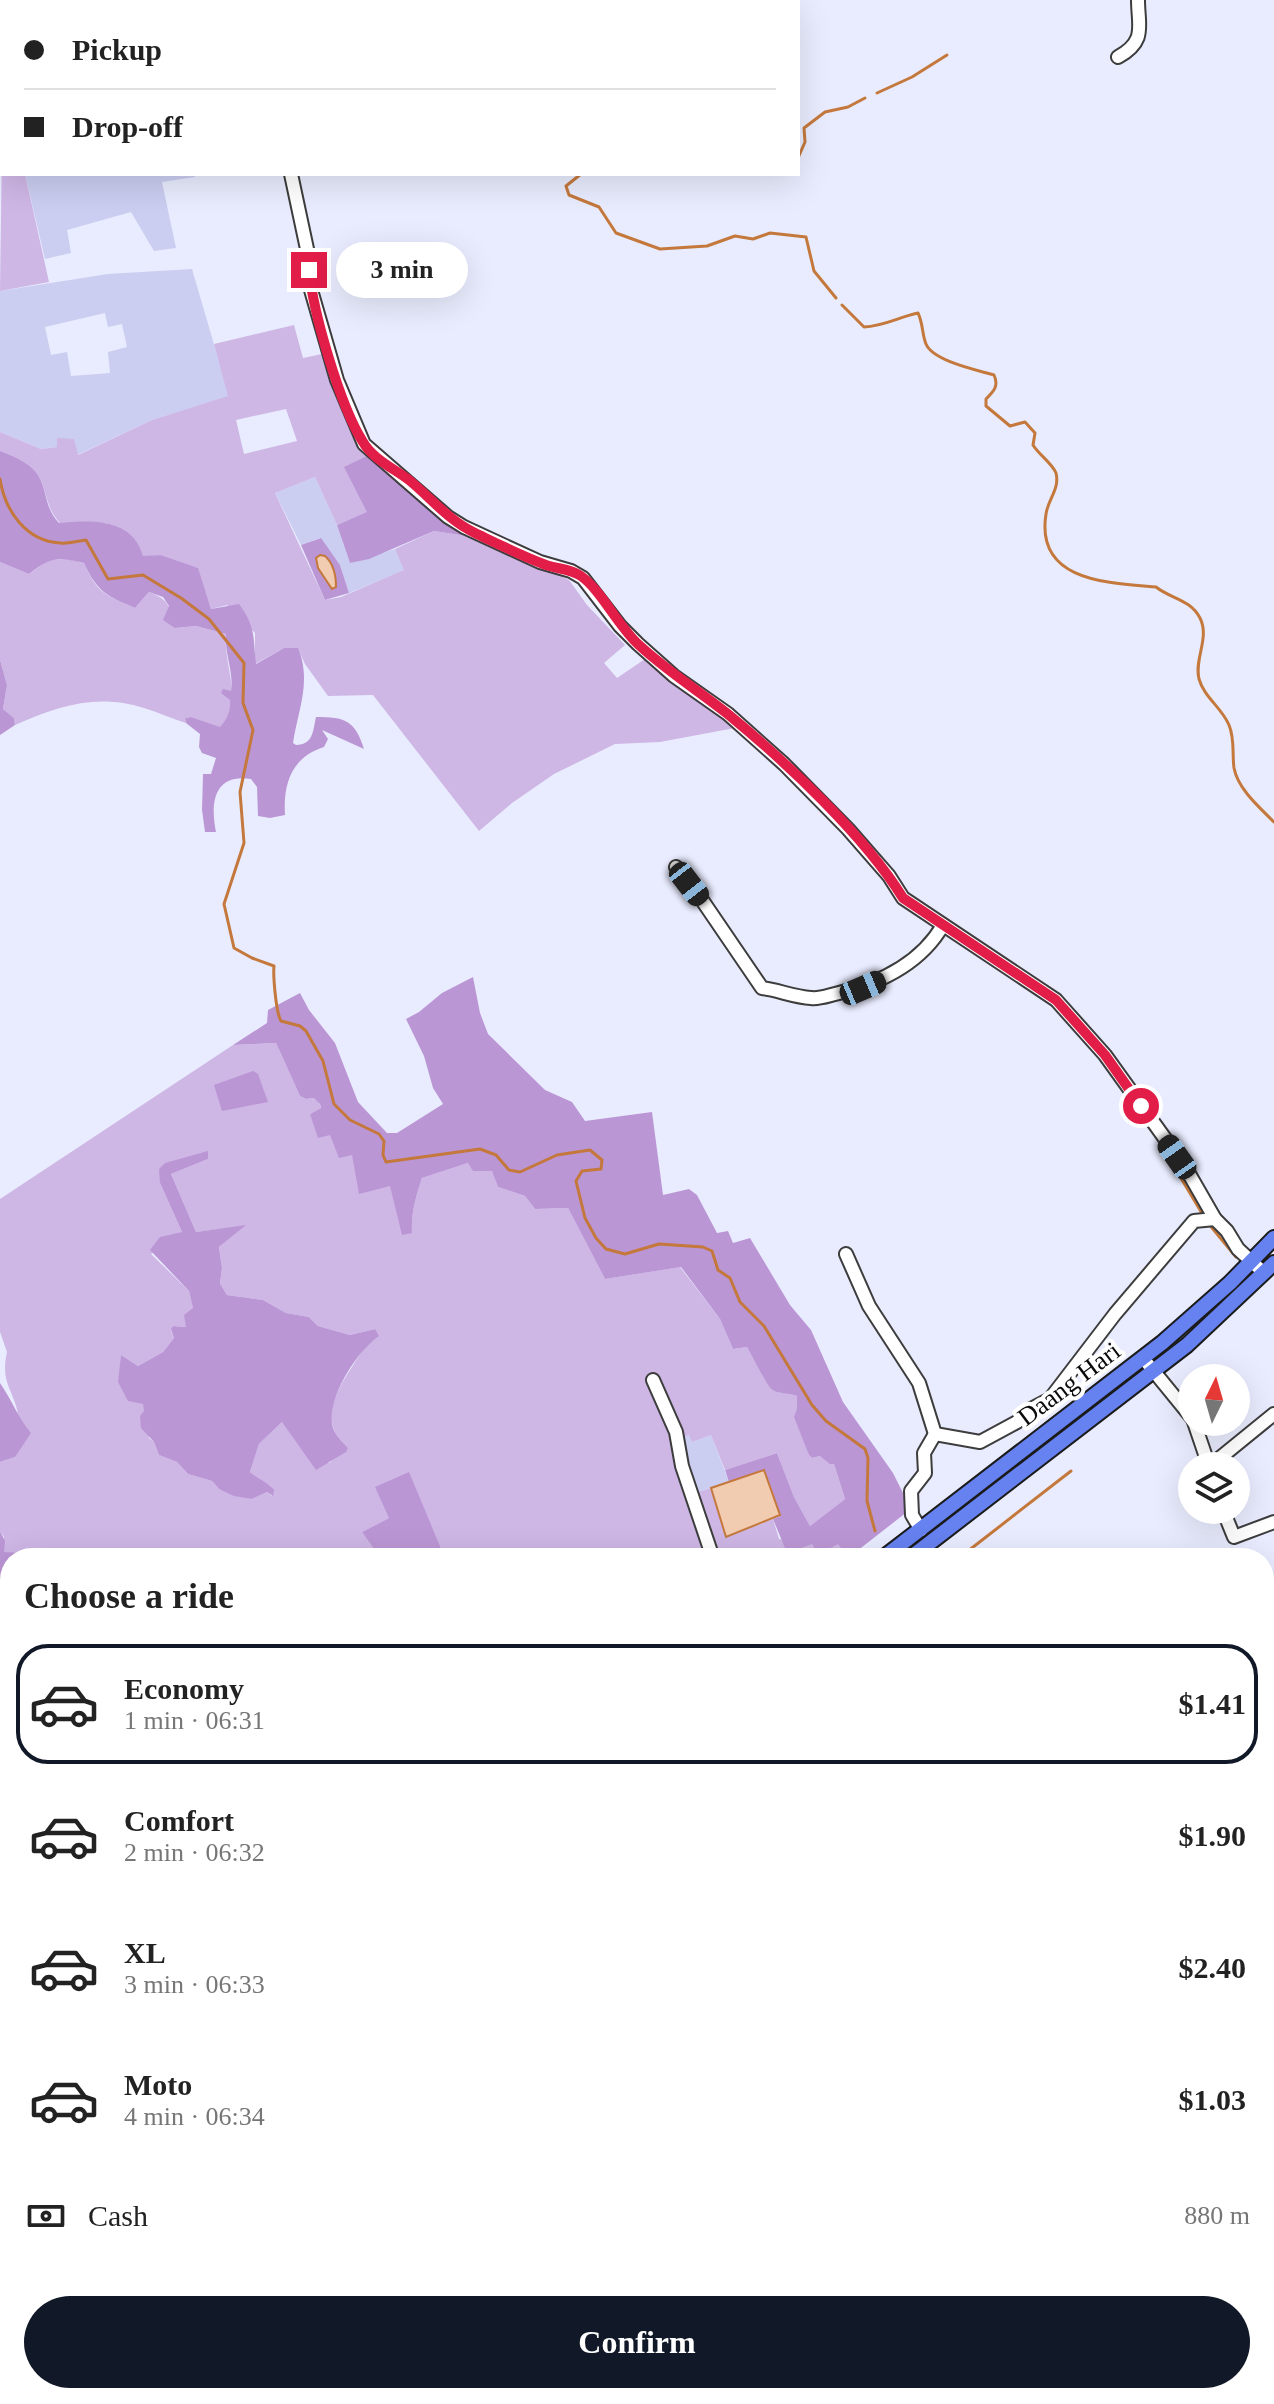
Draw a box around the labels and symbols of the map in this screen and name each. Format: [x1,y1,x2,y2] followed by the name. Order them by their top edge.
[337,242,469,298] callout: 3 min
[291,252,327,288] route end
[665,858,713,910] car
[836,968,890,1008] car
[1123,1088,1159,1124] route start
[1153,1130,1201,1184] car
[1012,1336,1126,1432] street label: Daang Hari
[1178,1364,1250,1436] north arrow

